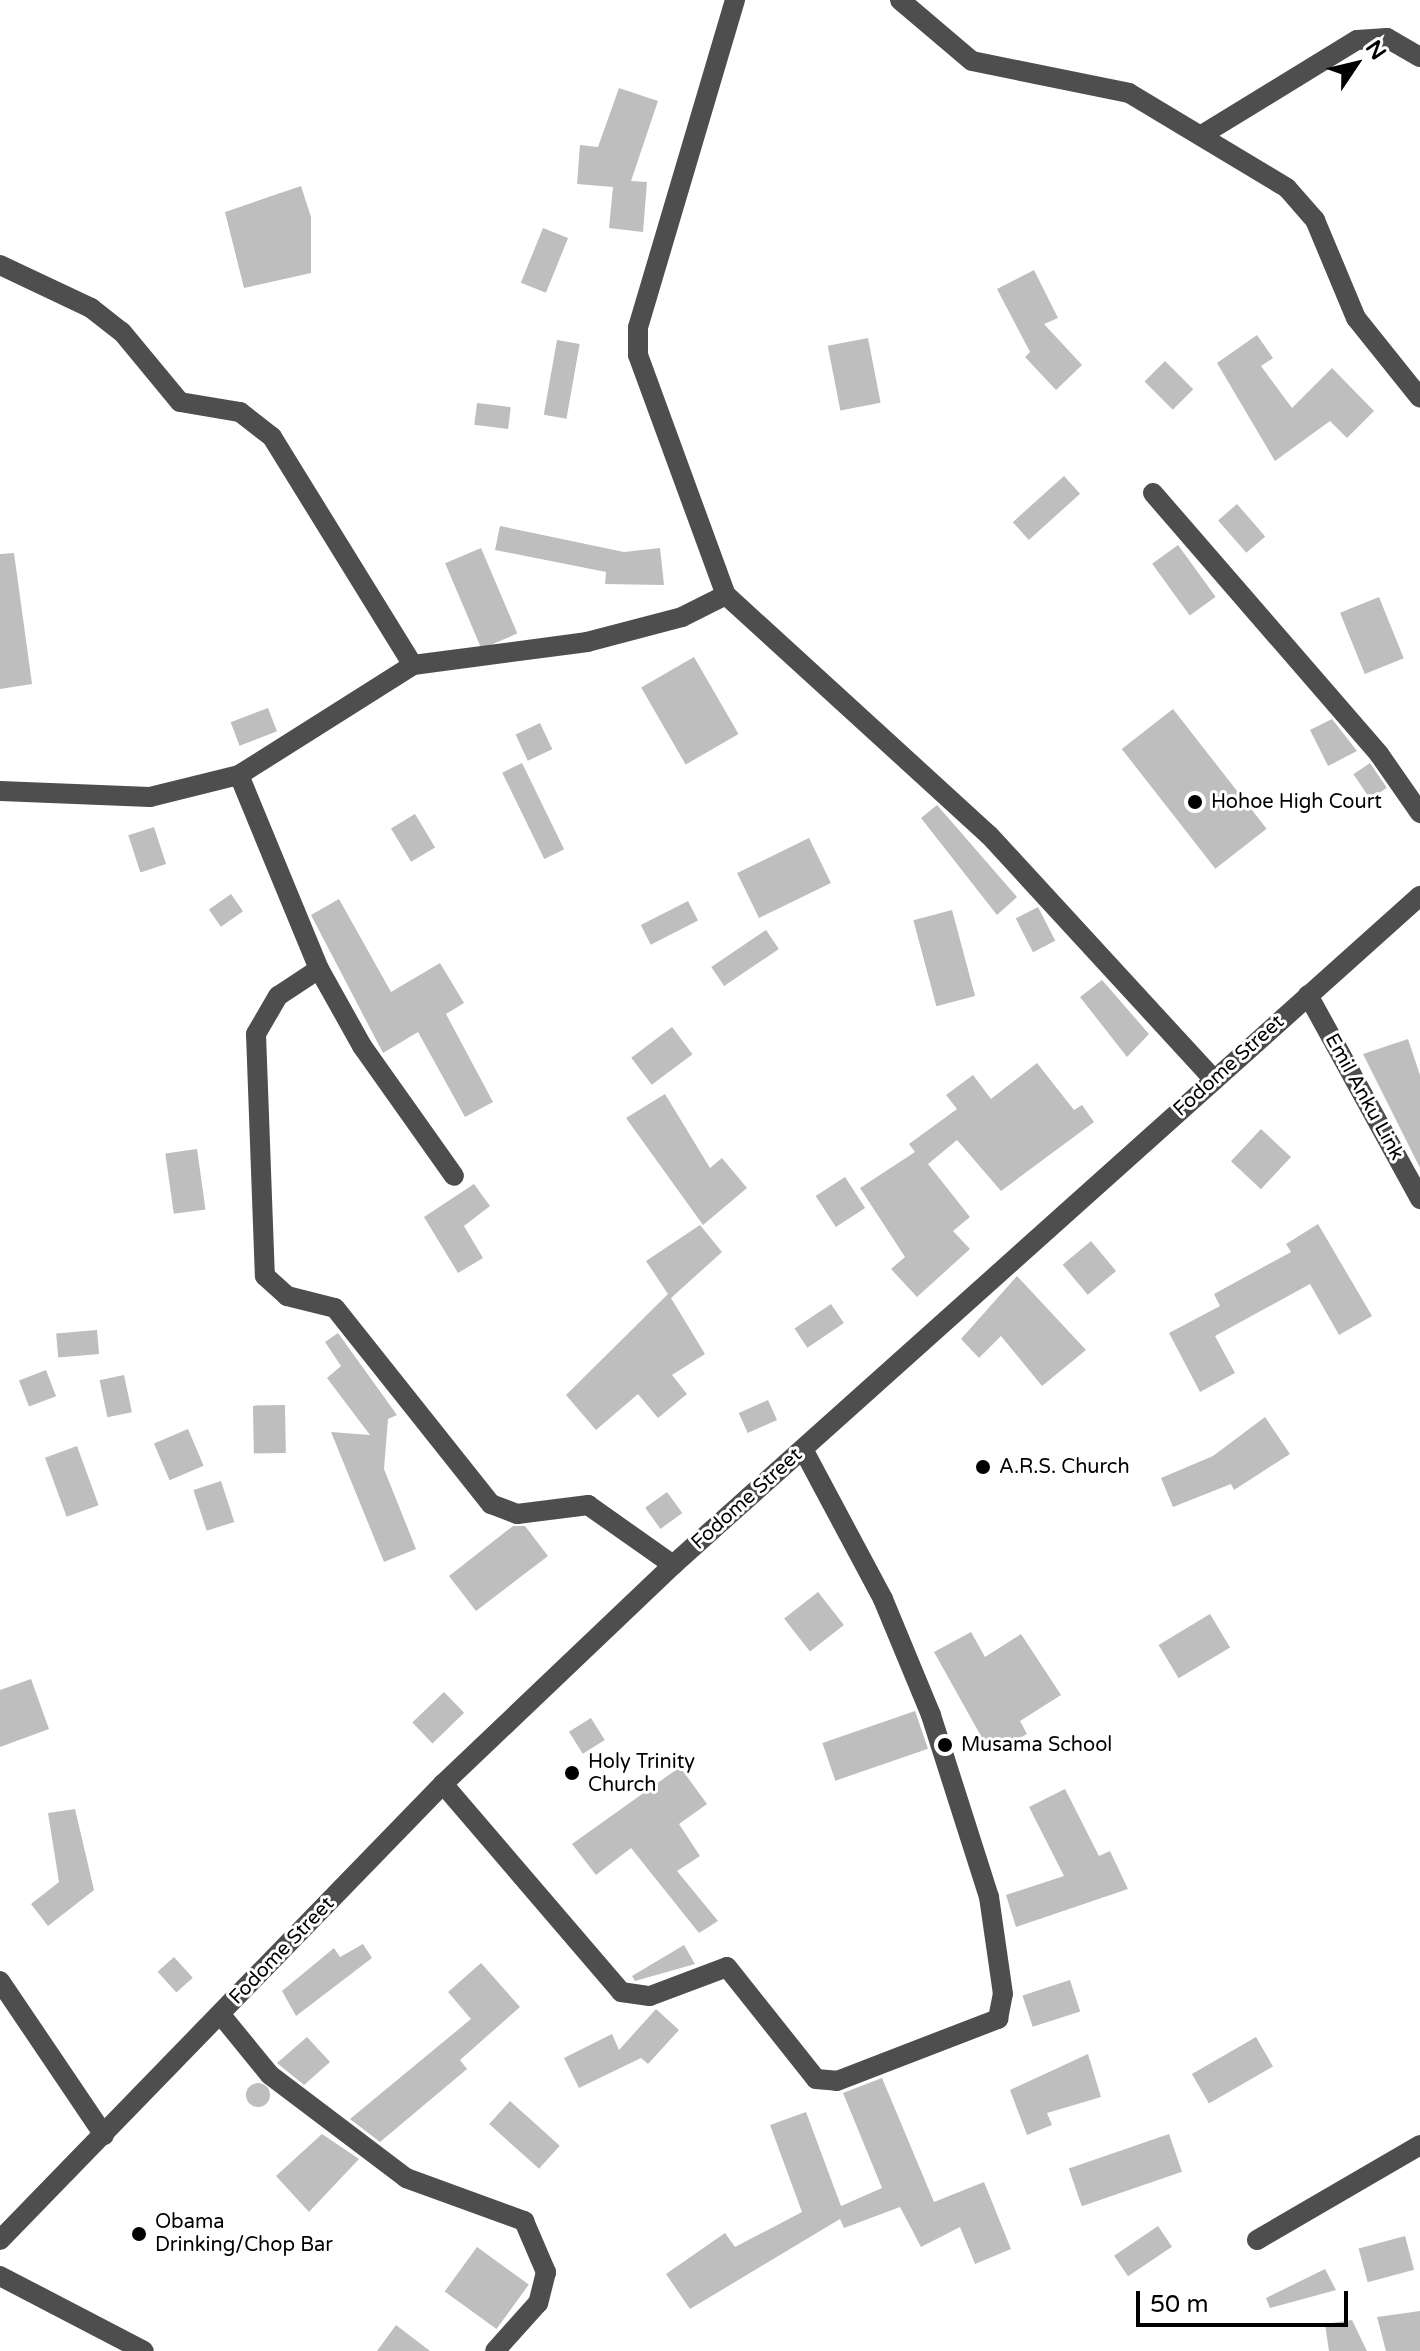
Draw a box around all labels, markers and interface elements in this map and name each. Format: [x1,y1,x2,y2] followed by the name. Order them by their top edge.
[1316,24,1396,104] north arrow
[1360,36,1391,65] text: N
[1211,790,1382,814] place label: Hohoe High Court
[1186,793,1204,811] marker: Hohoe High Court
[1169,1010,1289,1122] street label: Fodome Street
[1319,1030,1409,1164] street label: Emil Anku Link
[687,1443,807,1555] street label: Fodome Street
[999,1455,1130,1479] place label: A.R.S. Church
[974,1458,992,1476] marker: A.R.S. Church
[961,1733,1112,1757] place label: Musama School
[936,1736,954,1754] marker: Musama School
[588,1750,695,1797] place label: Holy Trinity Church
[563,1764,581,1782] marker: Holy Trinity Church
[225,1892,339,2010] street label: Fodome Street
[155,2210,333,2257] place label: Obama Drinking/Chop Bar
[130,2225,148,2243] marker: Obama Drinking/Chop Bar
[1140,2275,1352,2325] scale bar
[1150,2290,1208,2319] text: 50 m

